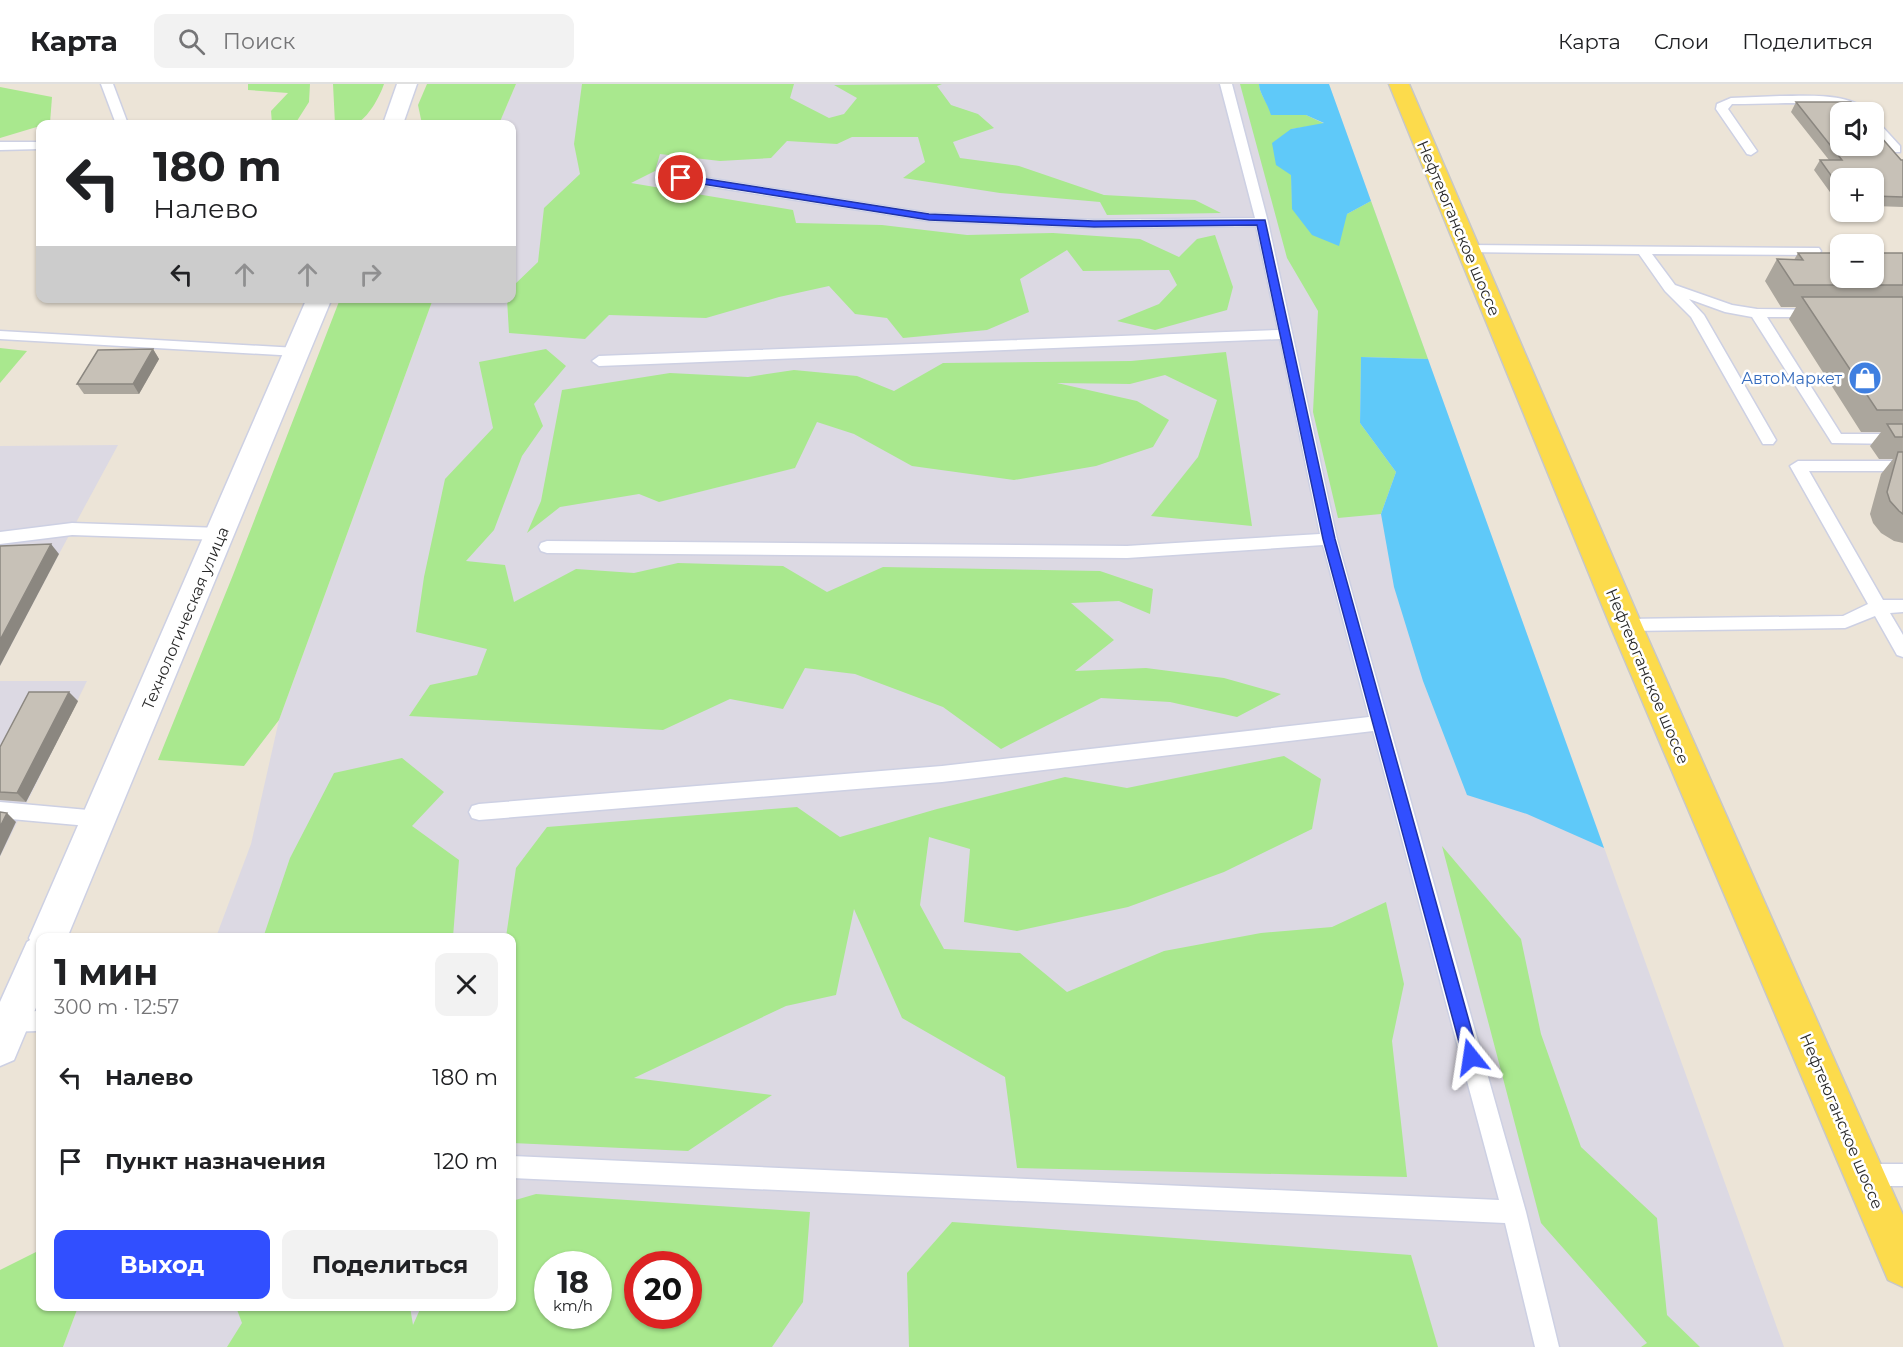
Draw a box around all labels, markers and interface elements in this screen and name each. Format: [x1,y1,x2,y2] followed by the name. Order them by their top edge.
[154,14,574,68] search box
[30,24,118,58] text: Карта
[175,25,208,58] icon: search
[223,28,295,55] text: Поиск
[1558,29,1621,54] text: Карта
[1654,29,1709,54] text: Слои
[1742,29,1873,54] text: Поделиться
[1830,102,1884,288] map controls
[1830,102,1884,156] button: sound
[1413,138,1504,319] street label: Нефтеюганское шоссе
[153,140,282,192] text: 180 m
[54,144,132,222] icon: left
[655,152,706,203] pin
[664,161,697,194] icon: arrive
[1830,168,1884,222] button: +
[153,192,258,225] text: Налево
[1830,234,1884,288] button: −
[165,258,198,291] icon: left
[228,258,261,291] icon: ahead
[291,258,324,291] icon: ahead
[354,258,387,291] icon: right
[1847,360,1883,396] shop icon: АвтоМаркет
[1741,369,1842,388] place label: АвтоМаркет
[138,524,233,713] street label: Технологическая улица
[1602,586,1693,767] street label: Нефтеюганское шоссе
[54,950,158,994] text: 1 мин
[435,953,498,1016] button: close
[54,995,179,1019] text: 300 m · 12:57
[1439,1025,1503,1089] position arrow
[1796,1031,1887,1212] street label: Нефтеюганское шоссе
[54,1061,87,1094] icon: left
[105,1064,193,1091] text: Налево
[432,1064,498,1091] text: 180 m
[54,1145,87,1178] icon: arrive
[105,1148,326,1175] text: Пункт назначения
[434,1148,498,1175] text: 120 m
[54,1230,270,1299] button: Выход
[282,1230,498,1299] button: Поделиться
[624,1251,702,1329] speed limit sign: 20
[557,1264,589,1301] text: 18
[553,1296,593,1315] text: km/h

